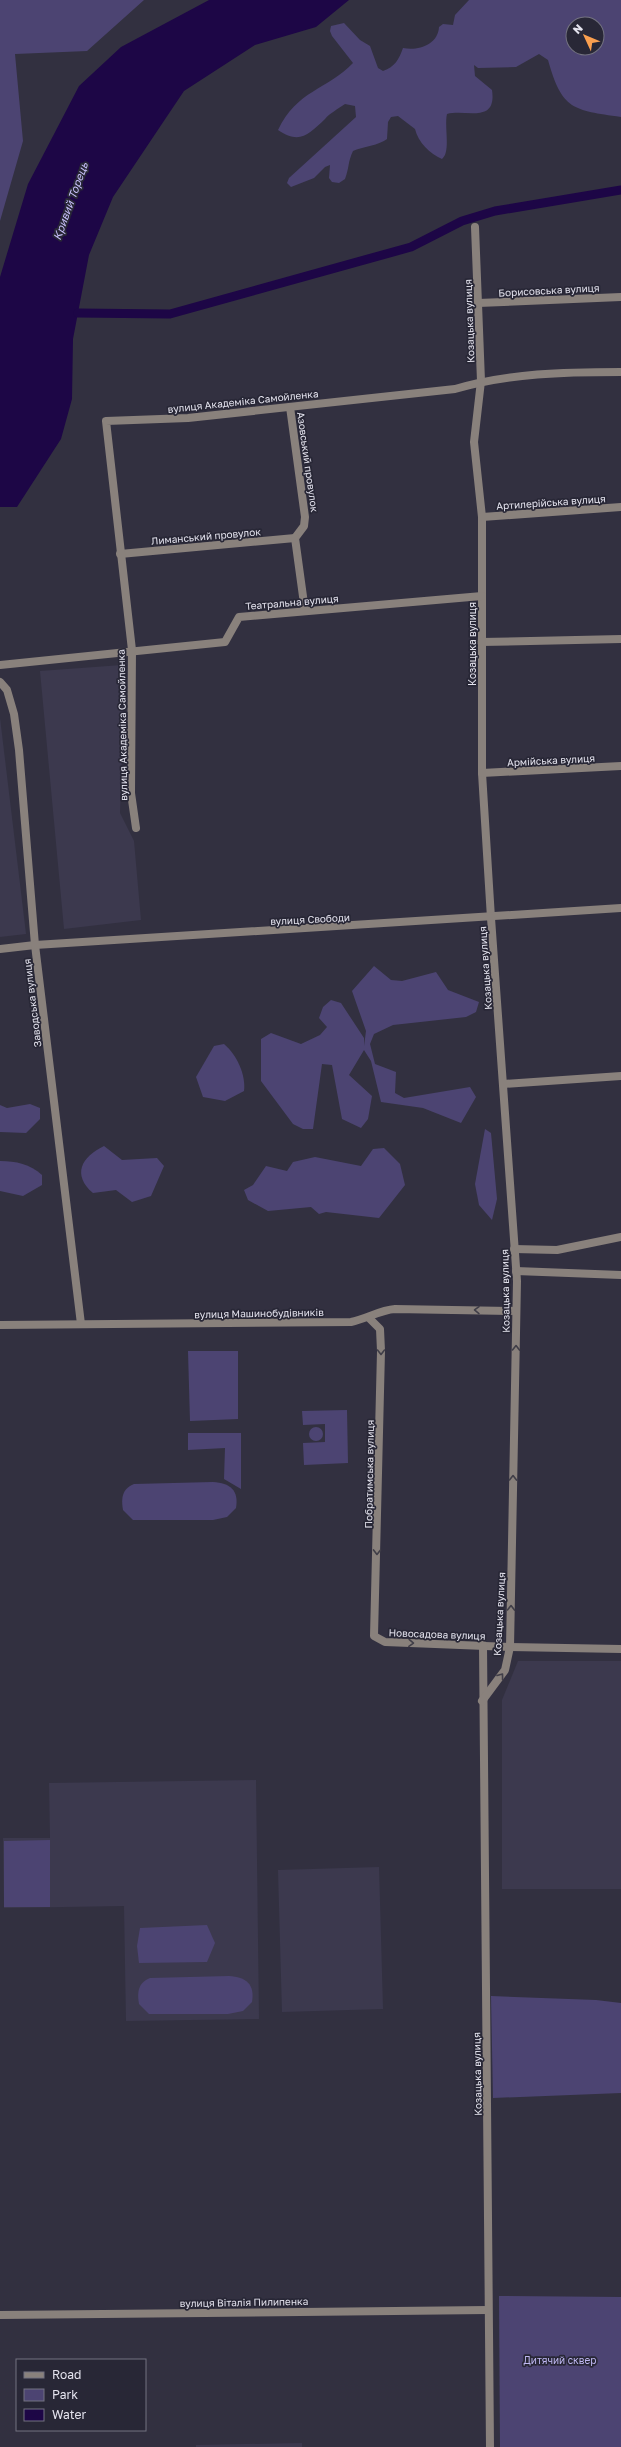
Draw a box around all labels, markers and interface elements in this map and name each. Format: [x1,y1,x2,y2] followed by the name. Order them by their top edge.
[565,16,605,56] north arrow
[570,21,585,36] text: N
[50,159,91,242] water label: Кривий Торець
[462,279,476,363] street label: Козацька вулиця
[498,281,600,299] street label: Борисовська вулиця
[167,387,319,415] street label: вулиця Академіка Самойленка
[295,411,321,513] street label: Азовський провулок
[496,492,606,512] street label: Артилерійська вулиця
[151,525,262,547] street label: Лиманський провулок
[245,592,339,612] street label: Театральна вулиця
[466,602,478,686] street label: Козацька вулиця
[115,649,129,801] street label: вулиця Академіка Самойленка
[507,752,595,768] street label: Армійська вулиця
[270,911,350,927] street label: вулиця Свободи
[476,926,494,1010] street label: Козацька вулиця
[21,958,43,1048] street label: Заводська вулиця
[498,1249,512,1333] street label: Козацька вулиця
[194,1306,324,1320] street label: вулиця Машинобудівників
[474,1306,480,1314] one-way arrow
[511,1345,520,1351] one-way arrow
[377,1349,385,1355] one-way arrow
[362,1420,376,1528] street label: Побратимська вулиця
[509,1475,517,1481] one-way arrow
[373,1549,381,1555] one-way arrow
[491,1572,507,1656] street label: Козацька вулиця
[506,1605,515,1611] one-way arrow
[388,1626,486,1642] street label: Новосадова вулиця
[408,1639,414,1647] one-way arrow
[496,1674,503,1681] one-way arrow
[470,2032,484,2116] street label: Козацька вулиця
[180,2295,308,2309] street label: вулиця Віталія Пилипенка
[524,2354,596,2366] park label: Дитячий сквер
[16,2359,146,2431] legend
[52,2367,81,2382] text: Road
[52,2387,78,2402] text: Park
[52,2407,86,2422] text: Water

